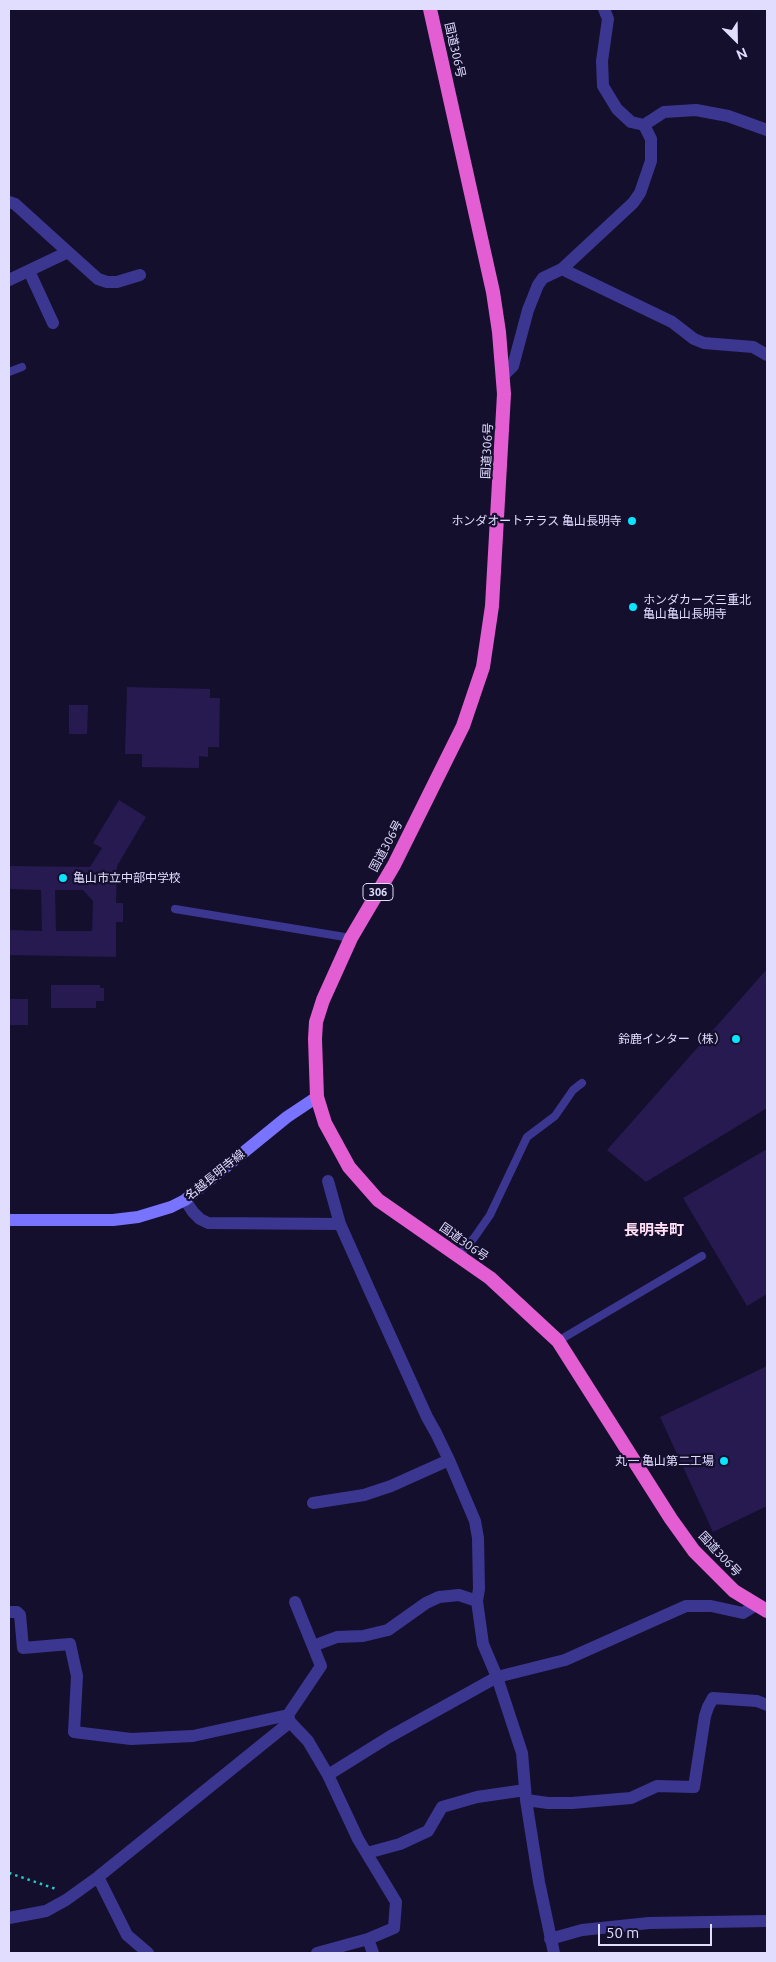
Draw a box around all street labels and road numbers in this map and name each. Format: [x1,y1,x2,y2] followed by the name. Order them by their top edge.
[442,21,468,79] street label: 国道306号
[478,423,496,479] street label: 国道306号
[366,818,406,874] street label: 国道306号
[363,884,393,900] road number: 306
[182,1147,248,1203] street label: 名越長明寺線
[437,1220,491,1264] street label: 国道306号
[696,1529,744,1579] street label: 国道306号

